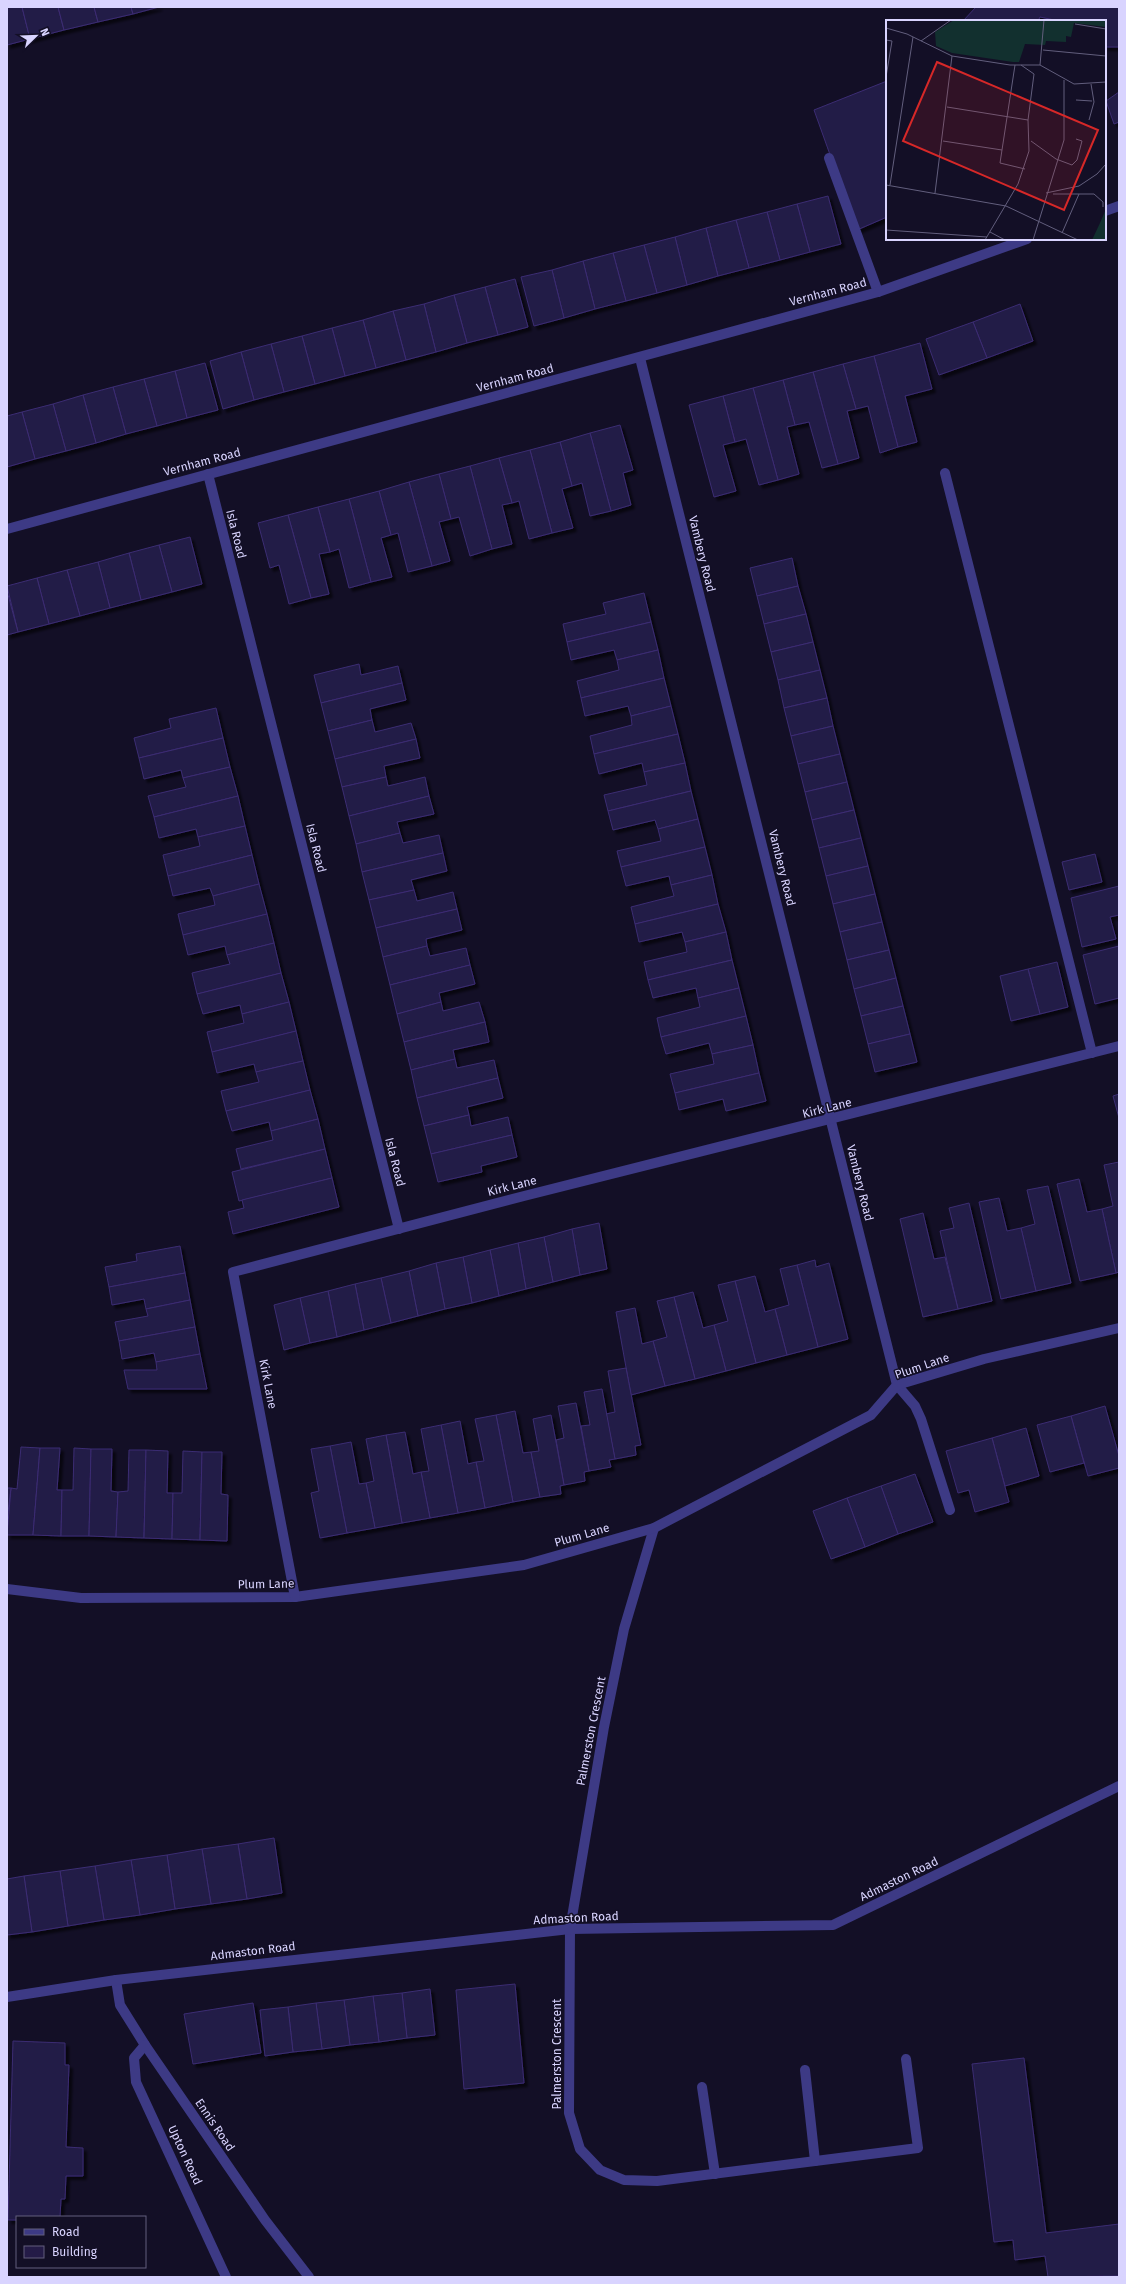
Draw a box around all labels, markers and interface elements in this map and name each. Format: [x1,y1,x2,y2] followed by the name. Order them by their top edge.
[16,16,56,56] north arrow
[886,20,1106,240] inset map
[37,26,52,38] text: N
[788,275,868,309] street label: Vernham Road
[475,361,555,395] street label: Vernham Road
[162,445,242,479] street label: Vernham Road
[223,508,249,560] street label: Isla Road
[686,514,718,594] street label: Vambery Road
[303,822,329,874] street label: Isla Road
[766,828,798,908] street label: Vambery Road
[801,1095,853,1121] street label: Kirk Lane
[382,1136,408,1188] street label: Isla Road
[844,1143,876,1223] street label: Vambery Road
[486,1173,538,1199] street label: Kirk Lane
[893,1350,951,1382] street label: Plum Lane
[256,1358,280,1410] street label: Kirk Lane
[553,1520,611,1550] street label: Plum Lane
[237,1577,295,1591] street label: Plum Lane
[574,1675,609,1787] street label: Palmerston Crescent
[858,1854,940,1904] street label: Admaston Road
[533,1909,619,1927] street label: Admaston Road
[210,1939,296,1963] street label: Admaston Road
[550,1998,564,2109] street label: Palmerston Crescent
[192,2096,238,2154] street label: Ennis Road
[165,2123,205,2187] street label: Upton Road
[16,2216,146,2268] legend
[52,2225,80,2239] text: Road
[52,2245,98,2259] text: Building

